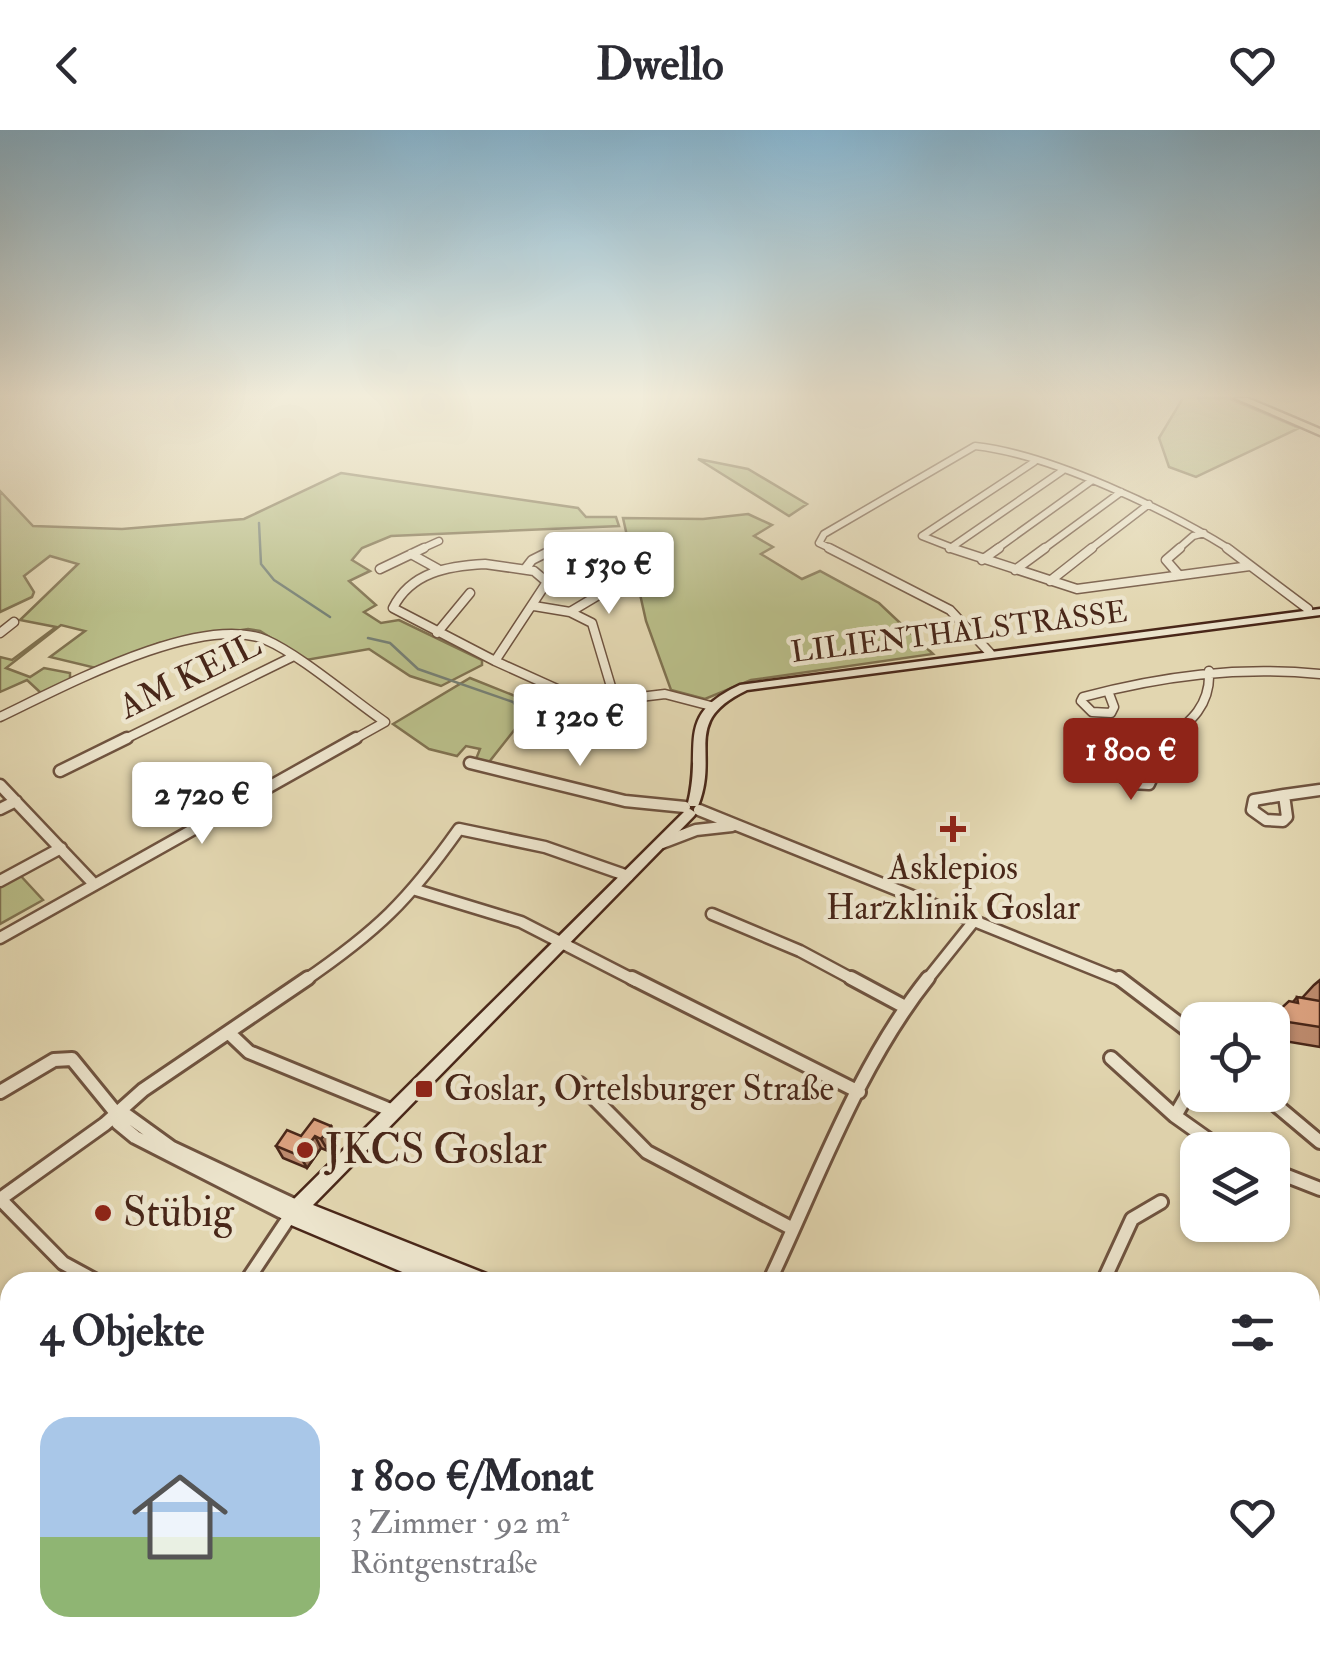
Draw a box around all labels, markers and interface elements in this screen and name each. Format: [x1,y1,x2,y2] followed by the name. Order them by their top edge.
[596,37,724,93] text: Dwello
[40,38,95,93] icon: back
[1225,38,1280,93] icon: heart
[517,532,701,617] pin: 1 530 €
[566,544,652,584] text: 1 530 €
[789,593,1129,671] street label: LILIENTHALSTRASSE
[111,623,268,730] street label: AM KEIL
[488,684,672,769] pin: 1 320 €
[536,696,624,736] text: 1 320 €
[1039,718,1223,803] pin: 1 800 €
[1085,730,1177,770] text: 1 800 €
[110,762,294,847] pin: 2 720 €
[154,774,250,814] text: 2 720 €
[940,816,966,842] marker: Asklepios Harzklinik Goslar
[826,846,1080,930] place label: Asklepios Harzklinik Goslar
[1180,1002,1290,1242] map controls
[1180,1002,1290,1112] button: locate
[444,1067,834,1111] place label: Goslar, Ortelsburger Straße
[413,1078,435,1100] marker: Goslar, Ortelsburger Straße
[324,1124,547,1176] place label: JKCS Goslar
[1180,1132,1290,1242] button: layers
[294,1139,316,1161] marker: JKCS Goslar
[123,1187,235,1239] place label: Stübig
[92,1202,114,1224] marker: Stübig
[1225,1305,1280,1360] icon: filters
[40,1306,204,1358] text: 4 Objekte
[350,1451,594,1503] text: 1 800 €/Monat
[120,1457,240,1577] icon: home
[1225,1490,1280,1545] icon: heart
[350,1503,569,1543] text: 3 Zimmer · 92 m²
[350,1543,537,1583] text: Röntgenstraße

